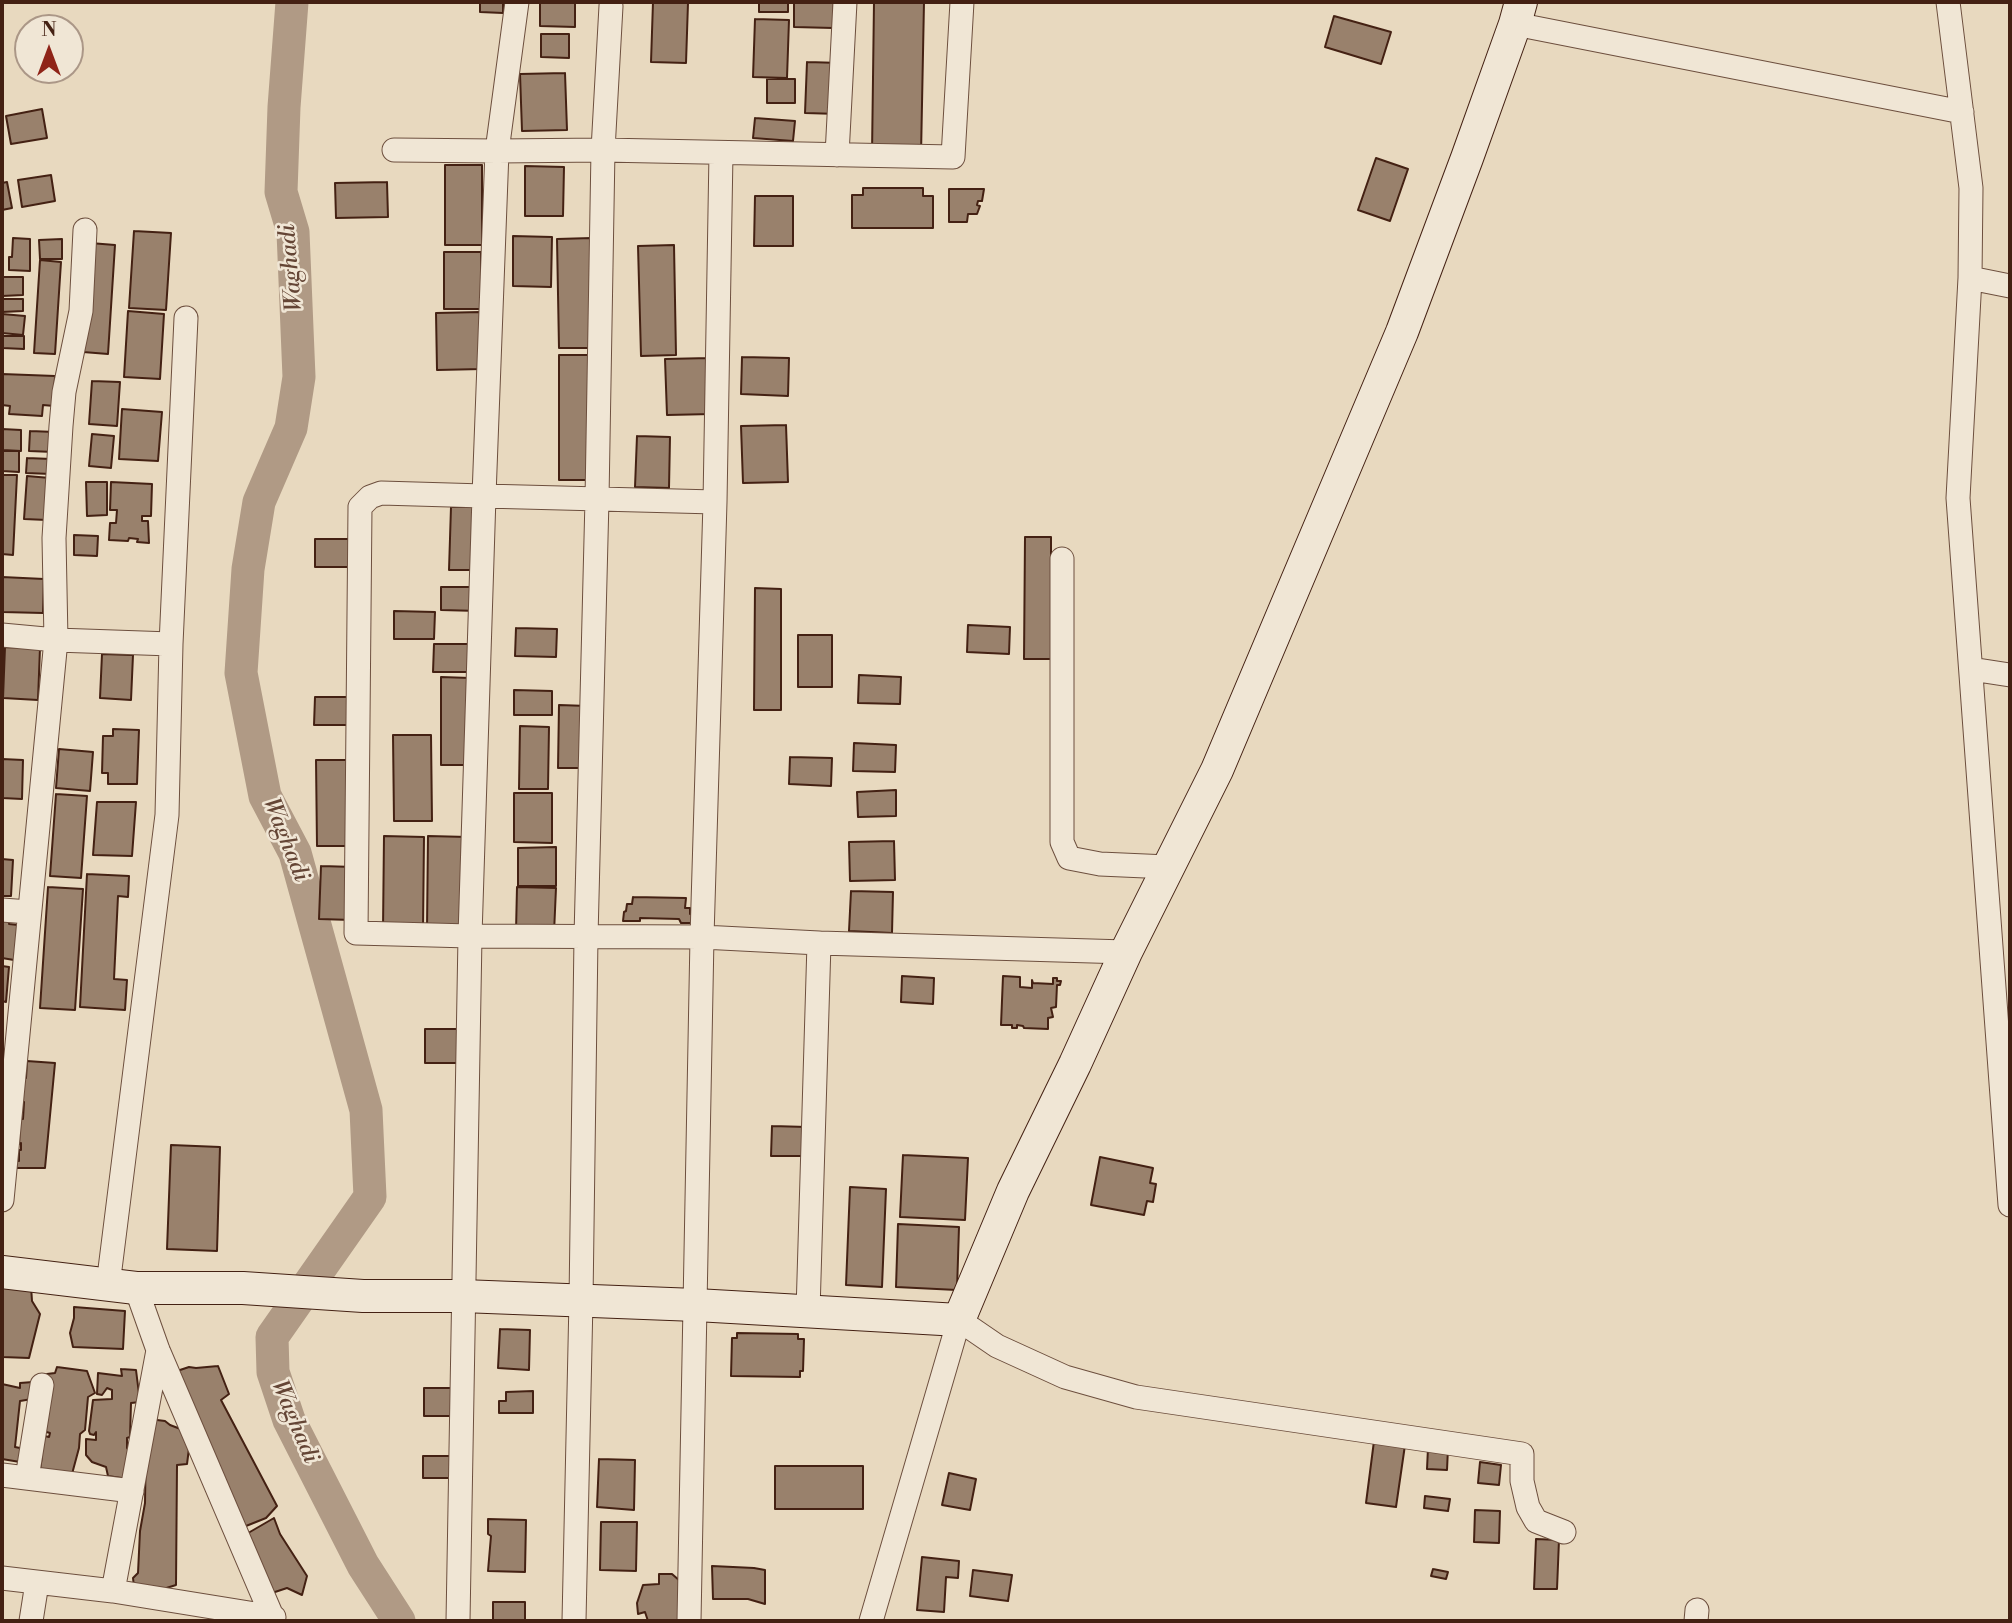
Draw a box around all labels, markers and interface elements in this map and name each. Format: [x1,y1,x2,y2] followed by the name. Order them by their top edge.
[14,14,84,84] north arrow
[41,18,57,42] text: N
[274,223,310,313] water label: Waghadi
[256,794,314,886] water label: Waghadi
[264,1376,324,1468] water label: Waghadi

